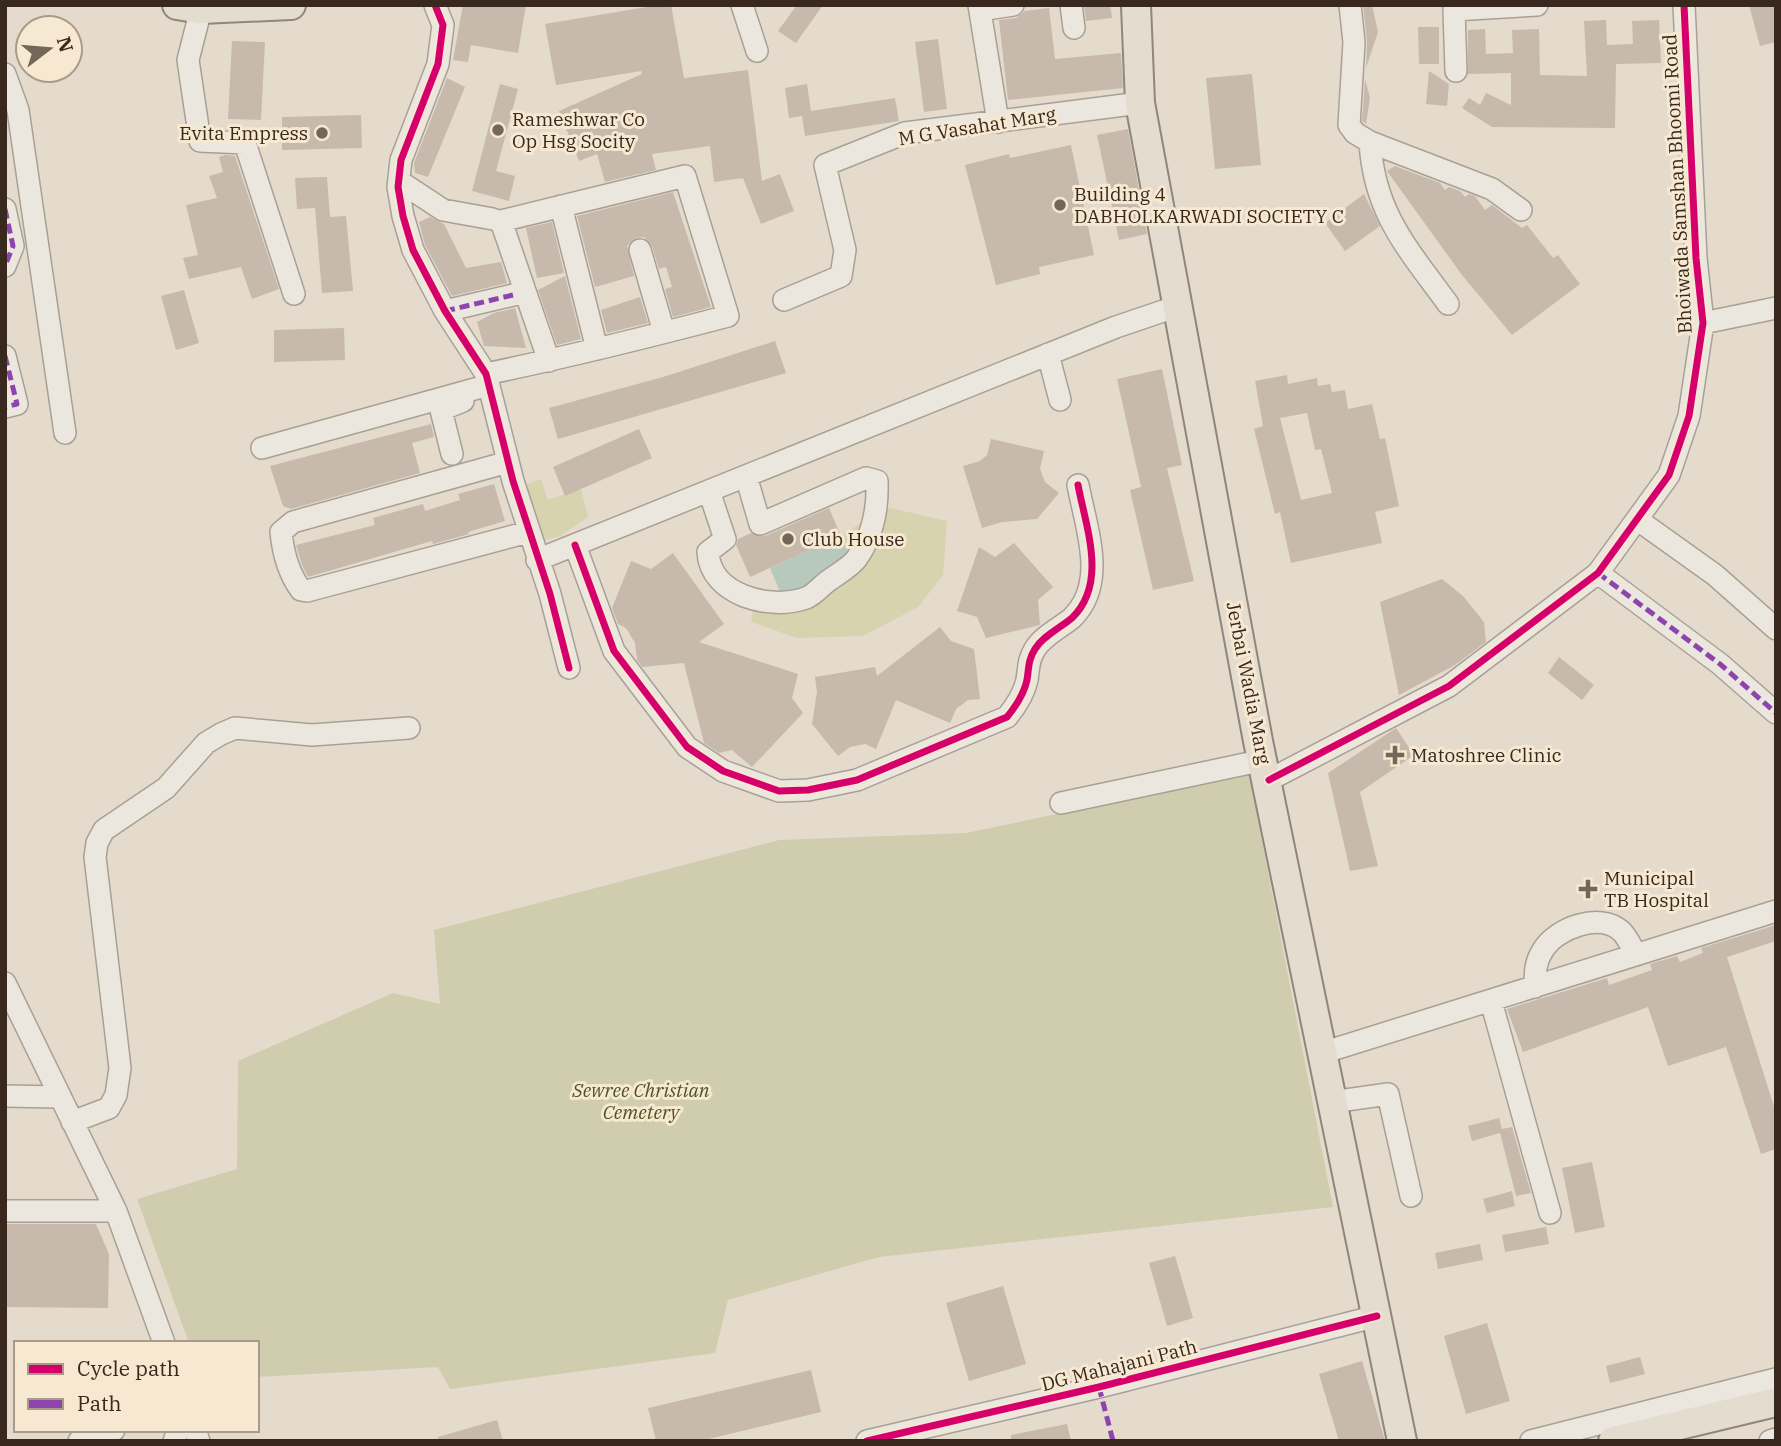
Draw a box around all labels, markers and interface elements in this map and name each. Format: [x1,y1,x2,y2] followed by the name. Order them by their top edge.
[14,14,84,84] north arrow
[1657,33,1697,335] street label: Bhoiwada Samshan Bhoomi Road
[52,34,79,55] text: N
[896,102,1058,150] street label: M G Vasahat Marg
[512,107,645,153] place label: Rameshwar Co Op Hsg Socity
[179,121,308,145] place label: Evita Empress
[490,122,506,138] marker: Rameshwar Co Op Hsg Socity
[314,125,330,141] marker: Evita Empress
[1074,182,1344,228] place label: Building 4 DABHOLKARWADI SOCIETY C
[1052,197,1068,213] marker: Building 4 DABHOLKARWADI SOCIETY C
[802,527,904,551] place label: Club House
[780,531,796,547] marker: Club House
[1221,600,1277,767] street label: Jerbai Wadia Marg
[1411,743,1562,767] place label: Matoshree Clinic
[1385,745,1405,765] marker: Matoshree Clinic
[1604,866,1709,912] place label: Municipal TB Hospital
[1578,879,1598,899] marker: Municipal TB Hospital
[571,1078,710,1124] park label: Sewree Christian Cemetery
[1039,1334,1200,1396] street label: DG Mahajani Path
[14,1341,259,1432] legend
[77,1354,180,1382] text: Cycle path
[77,1389,122,1417] text: Path

